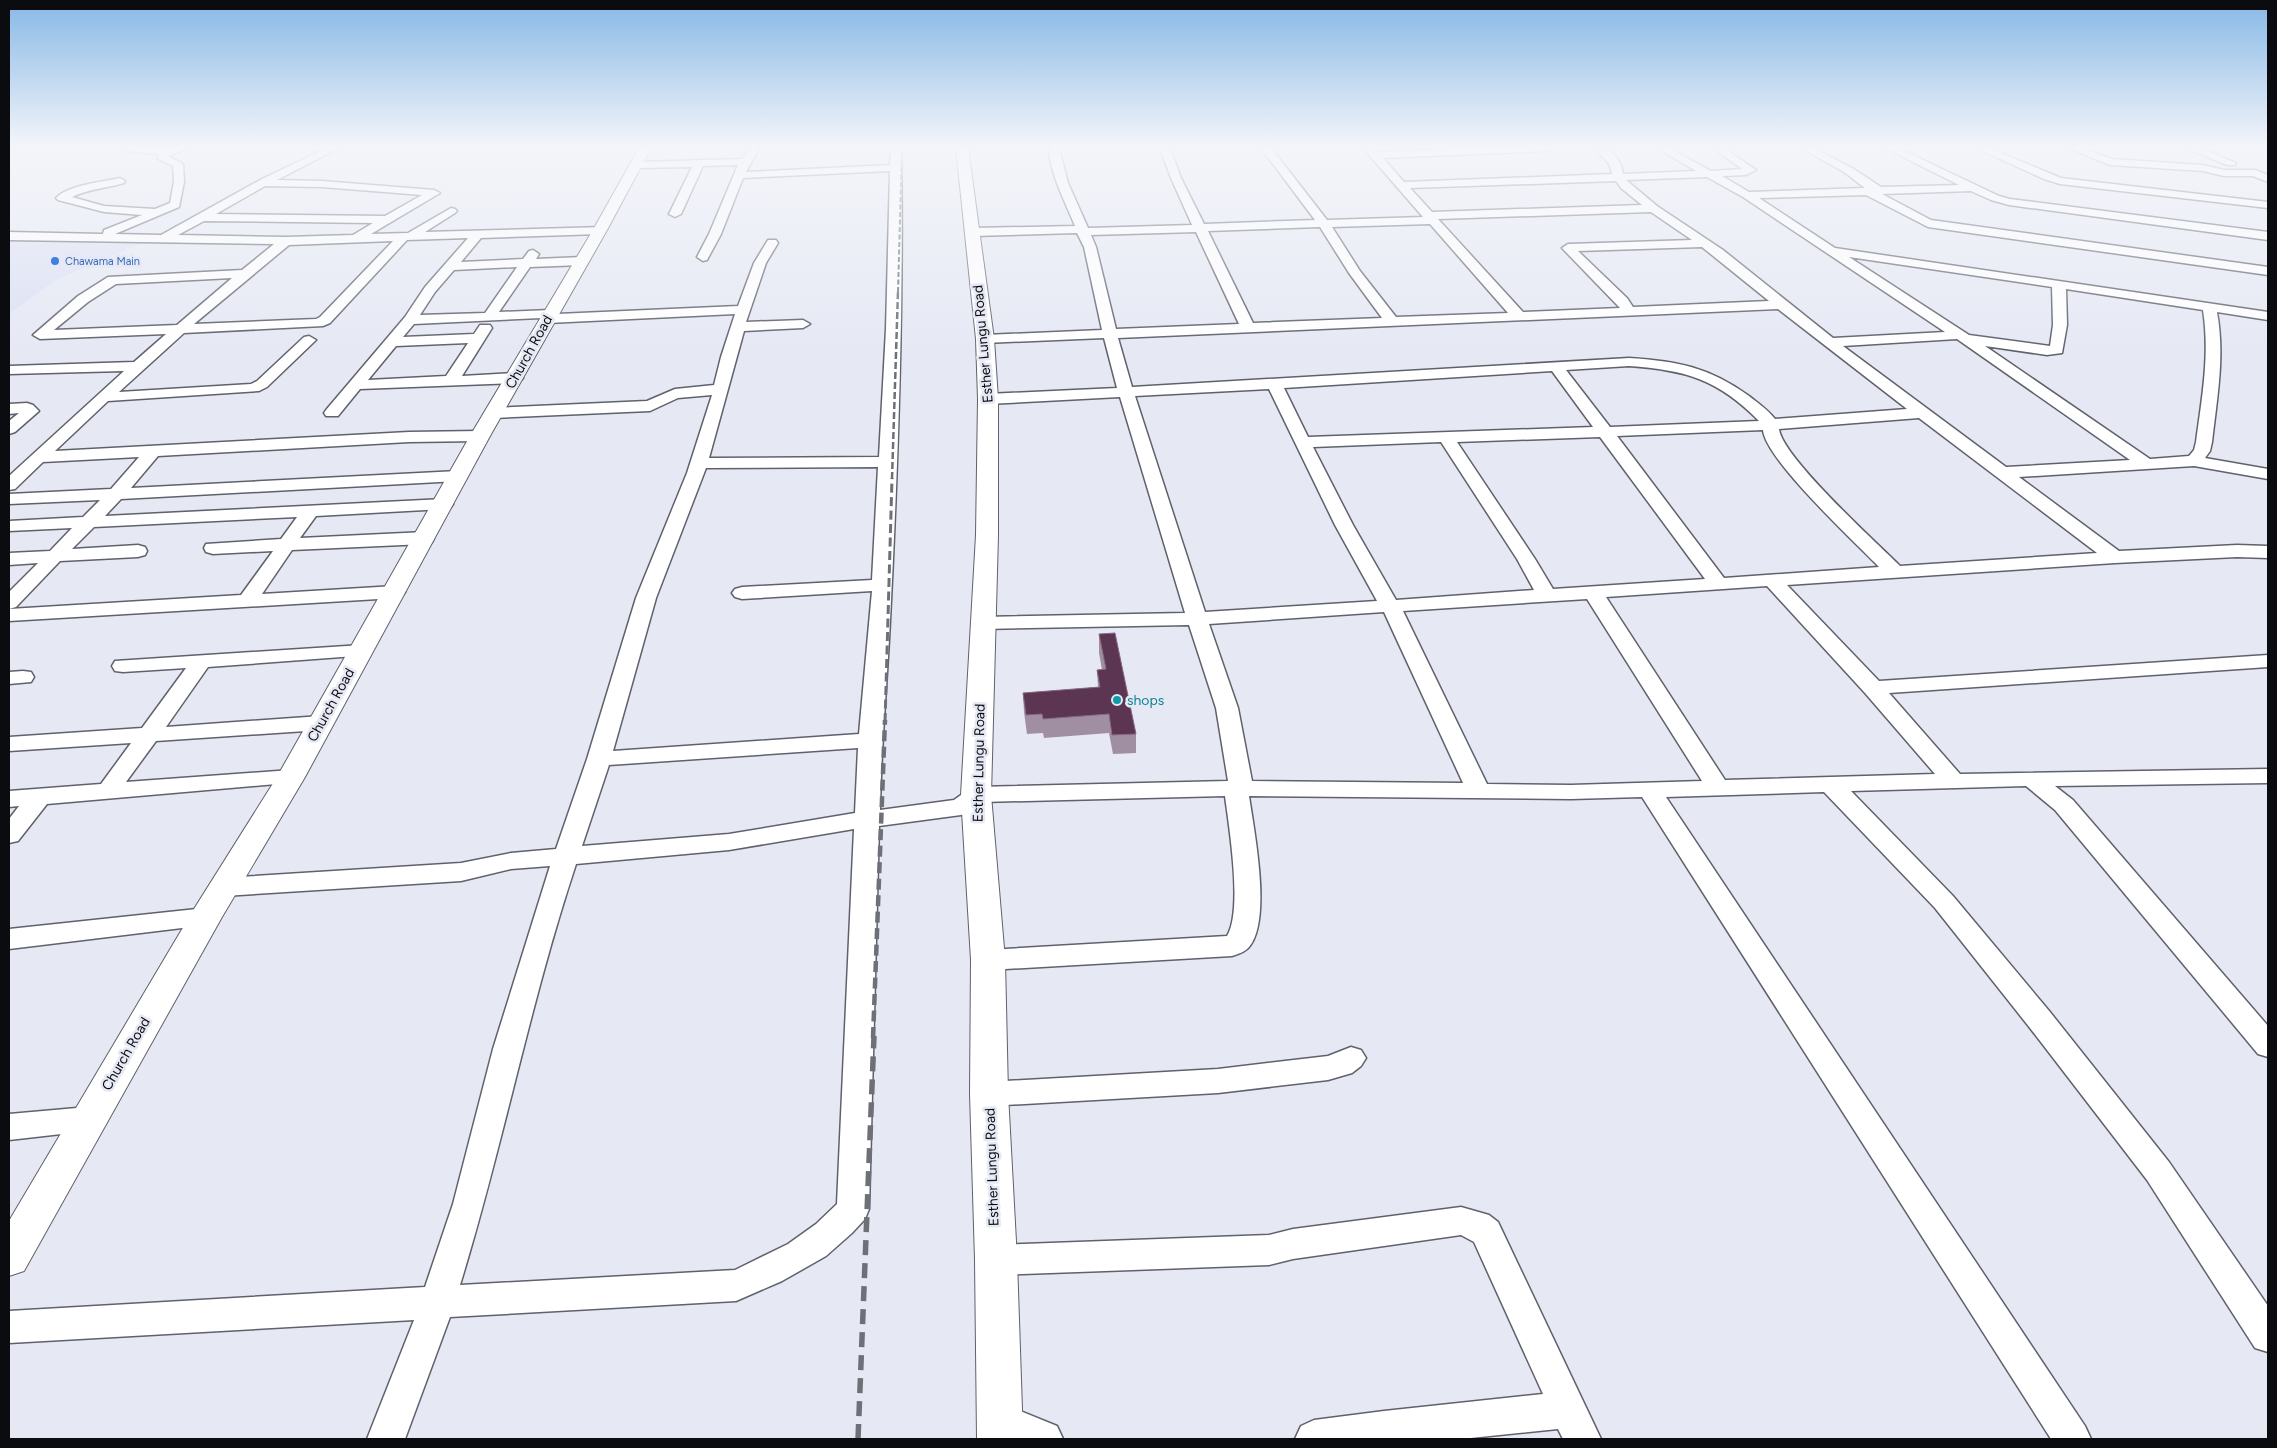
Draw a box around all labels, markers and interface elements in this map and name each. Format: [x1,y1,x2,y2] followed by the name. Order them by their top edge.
[49,255,61,267] marker: Chawama Main
[65,255,140,268] place label: Chawama Main
[969,284,997,404] street label: Esther Lungu Road
[502,312,556,392] street label: Church Road
[304,665,358,745] street label: Church Road
[1127,692,1164,709] place label: shops
[1111,694,1123,706] marker: shops
[969,704,989,822] street label: Esther Lungu Road
[98,1014,154,1094] street label: Church Road
[981,1108,1003,1226] street label: Esther Lungu Road

